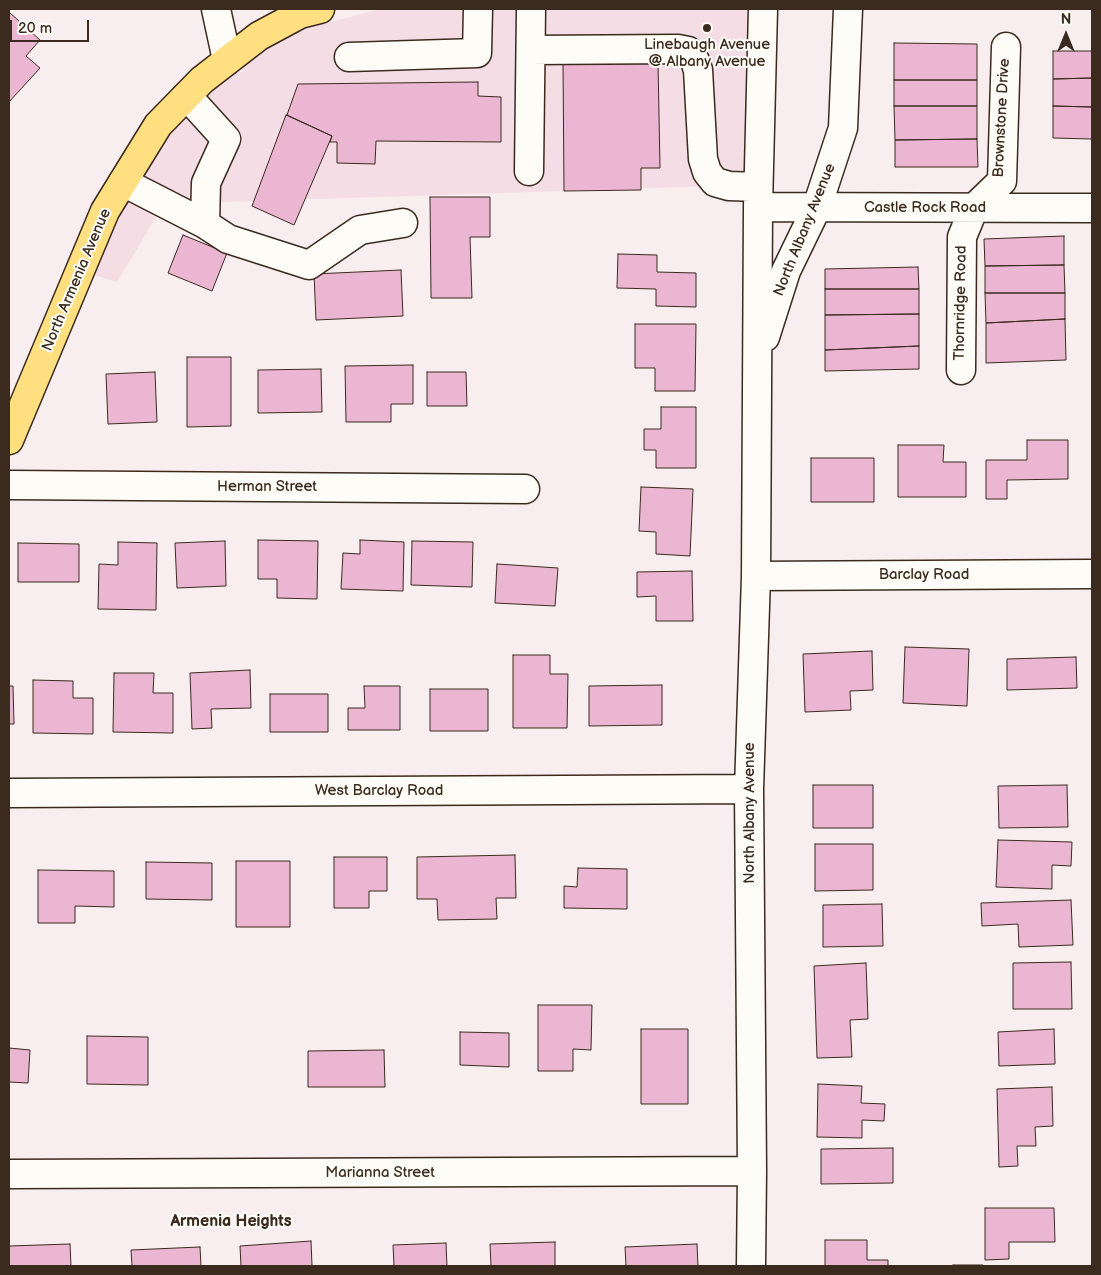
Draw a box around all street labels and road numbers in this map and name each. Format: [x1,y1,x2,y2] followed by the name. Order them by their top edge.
[990,58,1014,178] street label: Brownstone Drive
[770,161,840,299] street label: North Albany Avenue
[864,199,986,217] street label: Castle Rock Road
[39,206,115,354] street label: North Armenia Avenue
[951,245,971,361] street label: Thornridge Road
[217,478,317,496] street label: Herman Street
[879,566,969,584] street label: Barclay Road
[741,742,759,884] street label: North Albany Avenue
[315,782,443,800] street label: West Barclay Road
[325,1164,435,1182] street label: Marianna Street

